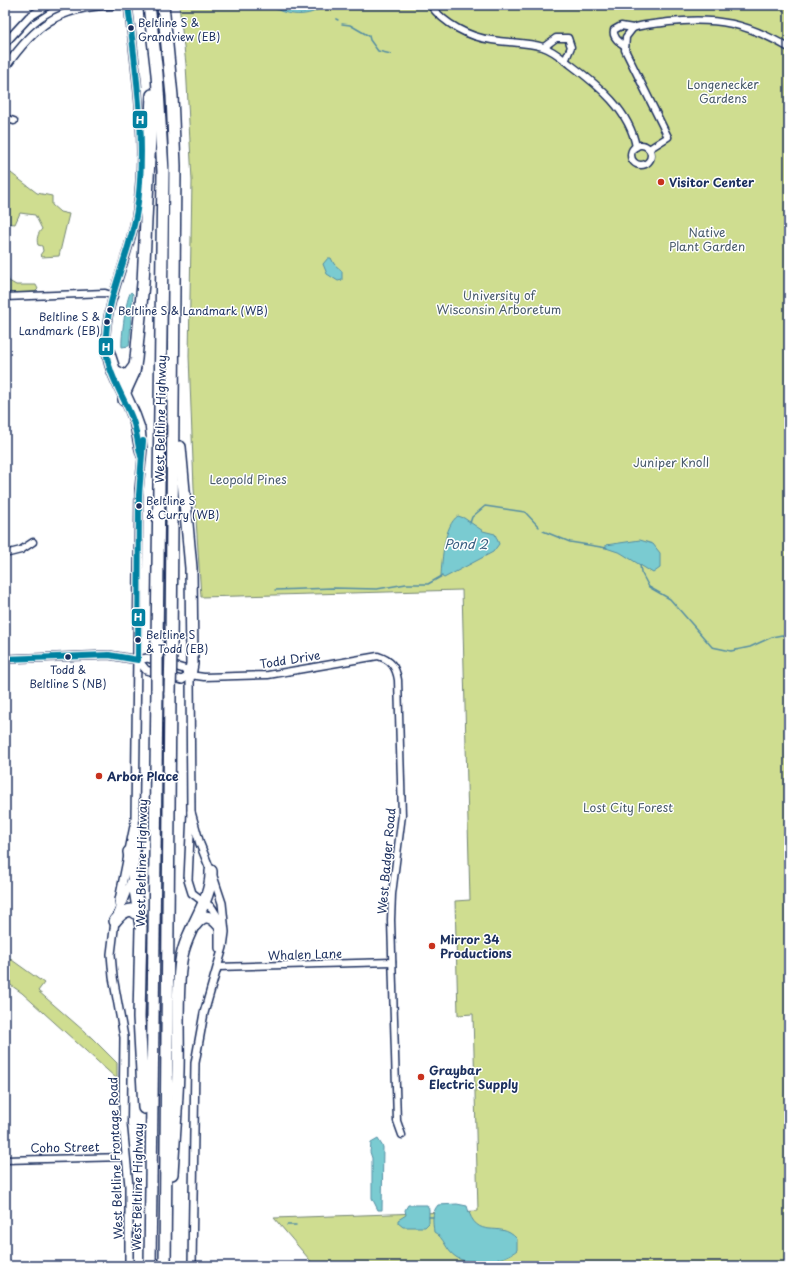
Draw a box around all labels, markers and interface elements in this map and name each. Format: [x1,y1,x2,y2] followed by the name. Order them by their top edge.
[138,14,220,45] place label: Beltline S & Grandview (EB)
[126,23,136,33] marker: Beltline S & Grandview (EB)
[687,75,759,107] park label: Longenecker Gardens
[132,110,148,129] line badge: H
[136,111,144,128] text: H
[669,173,755,191] place label: Visitor Center
[656,177,666,187] marker: Visitor Center
[669,223,745,255] park label: Native Plant Garden
[437,286,561,318] park label: University of Wisconsin Arboretum
[118,302,268,319] place label: Beltline S & Landmark (WB)
[105,305,115,315] marker: Beltline S & Landmark (WB)
[19,308,100,339] place label: Beltline S & Landmark (EB)
[102,317,112,327] marker: Beltline S & Landmark (EB)
[98,337,114,356] line badge: H
[102,338,110,355] text: H
[150,355,170,483] street label: West Beltline Highway
[633,453,709,471] park label: Juniper Knoll
[209,470,287,488] park label: Leopold Pines
[146,492,219,523] place label: Beltline S & Curry (WB)
[134,501,144,511] marker: Beltline S & Curry (WB)
[444,534,489,553] water label: Pond 2
[131,608,146,627] line badge: H
[134,608,142,625] text: H
[146,626,208,657] place label: Beltline S & Todd (EB)
[133,635,143,645] marker: Beltline S & Todd (EB)
[258,645,322,673] street label: Todd Drive
[63,652,73,662] marker: Todd & Beltline S (NB)
[29,661,107,692] place label: Todd & Beltline S (NB)
[106,767,179,785] place label: Arbor Place
[94,771,104,781] marker: Arbor Place
[583,798,673,816] park label: Lost City Forest
[131,799,151,927] street label: West Beltline Highway
[372,807,400,915] street label: West Badger Road
[440,930,512,962] place label: Mirror 34 Productions
[427,941,437,951] marker: Mirror 34 Productions
[268,944,342,964] street label: Whalen Lane
[429,1061,518,1093] place label: Graybar Electric Supply
[416,1072,426,1082] marker: Graybar Electric Supply
[103,1077,127,1239] street label: West Beltline Frontage Road
[127,1123,147,1251] street label: West Beltline Highway
[30,1137,100,1157] street label: Coho Street

